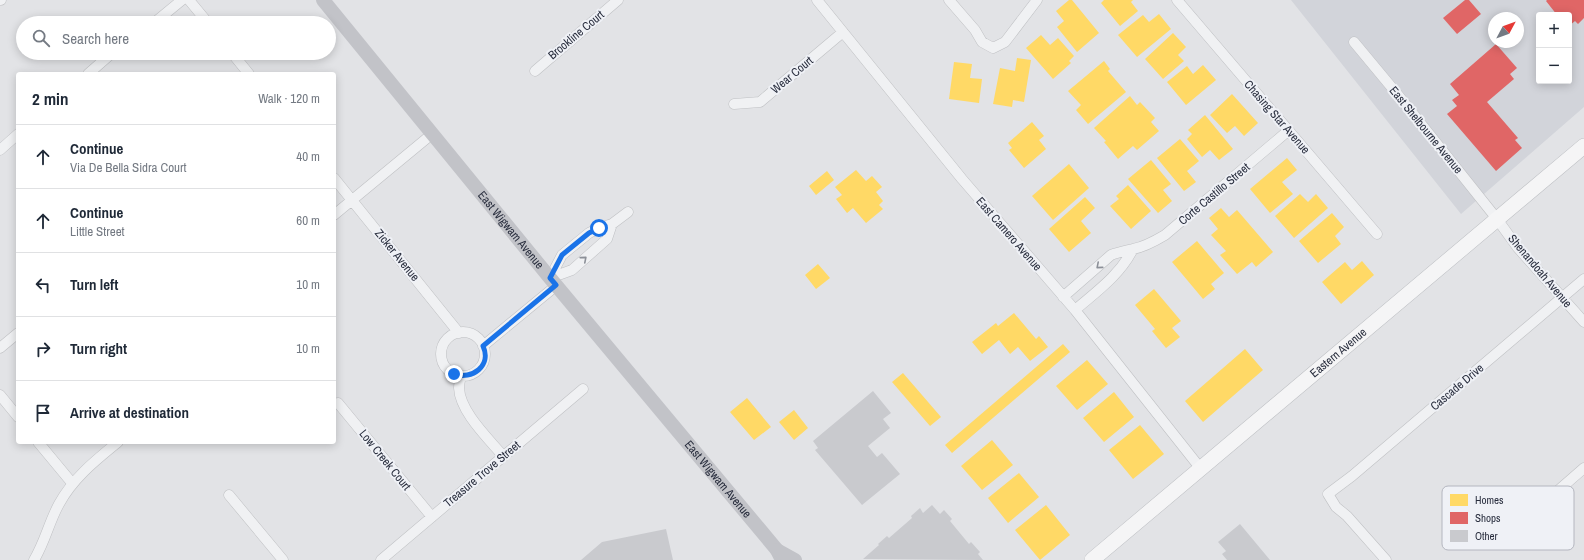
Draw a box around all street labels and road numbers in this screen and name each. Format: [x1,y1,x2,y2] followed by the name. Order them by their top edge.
[545,7,608,63] street label: Brookline Court
[768,53,817,97] street label: Wear Court
[1241,77,1313,157] street label: Chasing Star Avenue
[1386,83,1466,177] street label: East Shelbourne Avenue
[1175,159,1253,229] street label: Corte Castillo Street
[474,188,547,272] street label: East Wigwam Avenue
[973,194,1045,274] street label: East Camero Avenue
[371,226,423,284] street label: Zicker Avenue
[1505,231,1575,311] street label: Shenandoah Avenue
[1307,324,1370,381] street label: Eastern Avenue
[1427,360,1487,414] street label: Cascade Drive
[356,426,415,494] street label: Low Creek Court
[440,437,524,511] street label: Treasure Trove Street
[681,437,755,521] street label: East Wigwam Avenue

